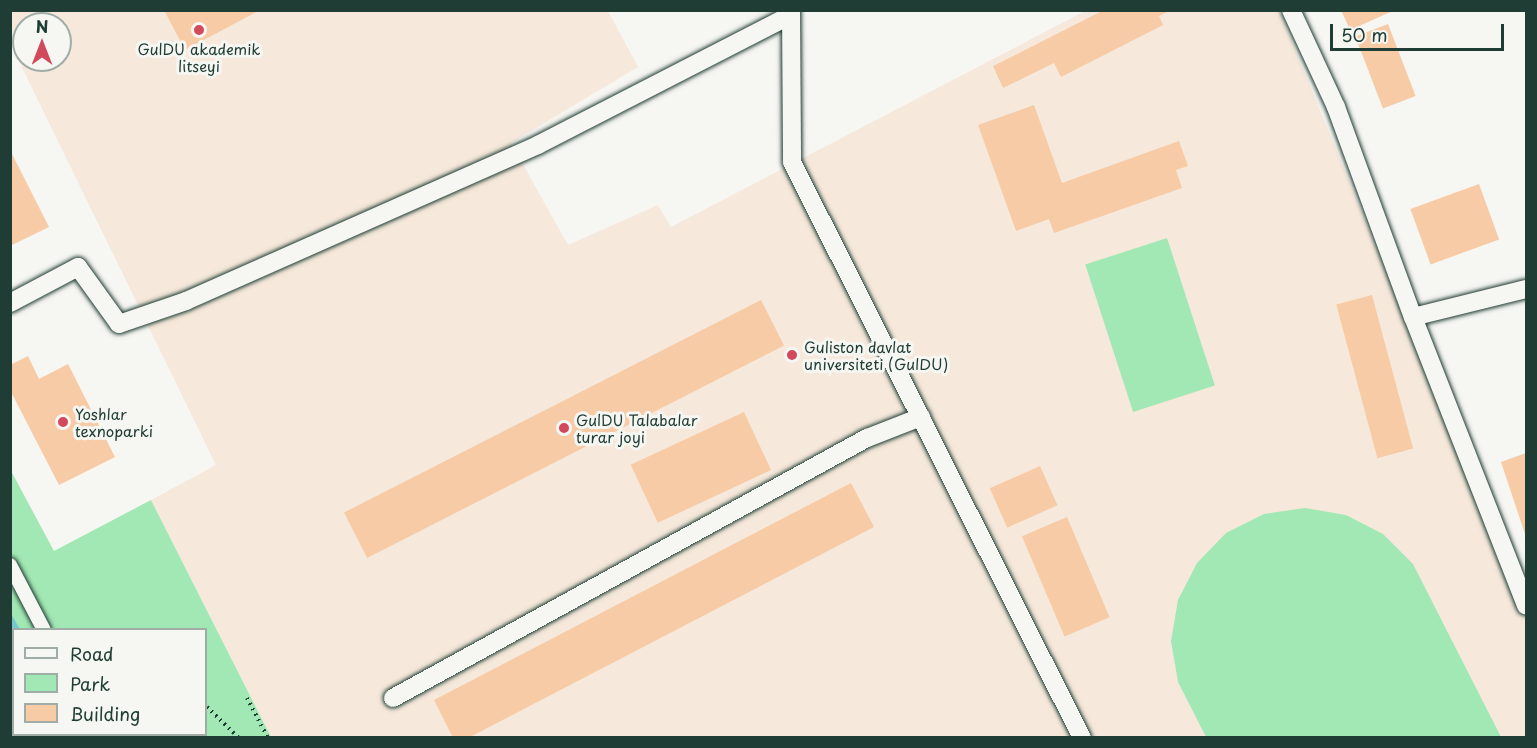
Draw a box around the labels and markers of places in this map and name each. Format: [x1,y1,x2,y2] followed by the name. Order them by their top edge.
[192,23,206,37] marker: GulDU akademik litseyi
[137,39,261,74] place label: GulDU akademik litseyi
[804,337,948,372] place label: Guliston davlat universiteti (GulDU)
[785,348,799,362] marker: Guliston davlat universiteti (GulDU)
[75,404,153,439] place label: Yoshlar texnoparki
[576,410,699,445] place label: GulDU Talabalar turar joyi
[56,415,70,429] marker: Yoshlar texnoparki
[557,421,571,435] marker: GulDU Talabalar turar joyi

